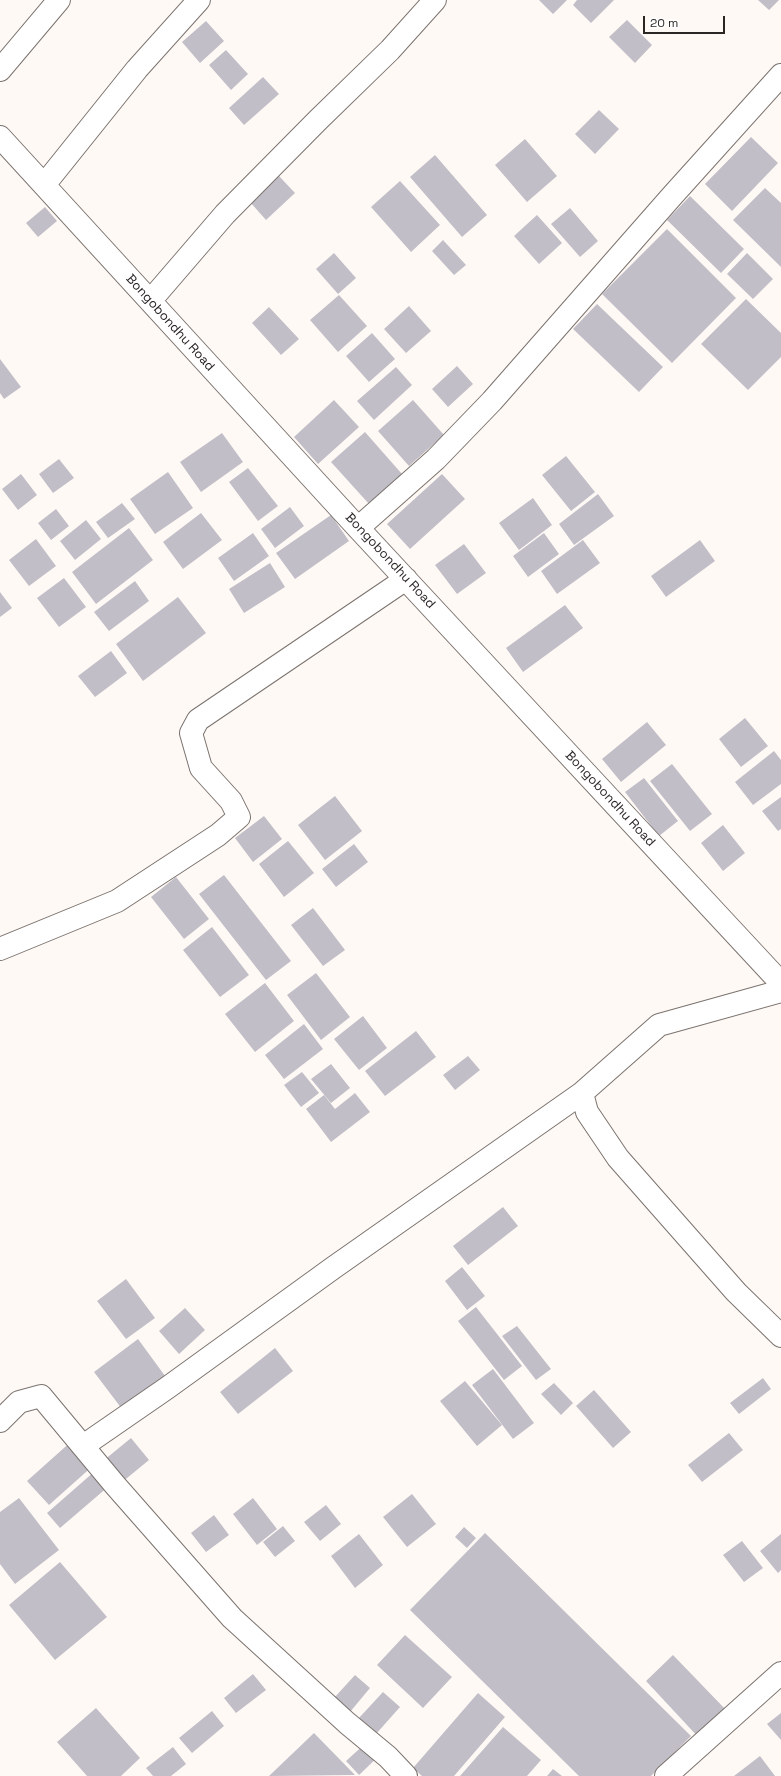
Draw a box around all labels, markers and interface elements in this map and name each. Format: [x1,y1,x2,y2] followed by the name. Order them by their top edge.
[645,8,727,34] scale bar
[650,15,678,31] text: 20 m
[122,271,218,375] street label: Bongobondhu Road
[342,510,438,612] street label: Bongobondhu Road
[562,748,658,850] street label: Bongobondhu Road

